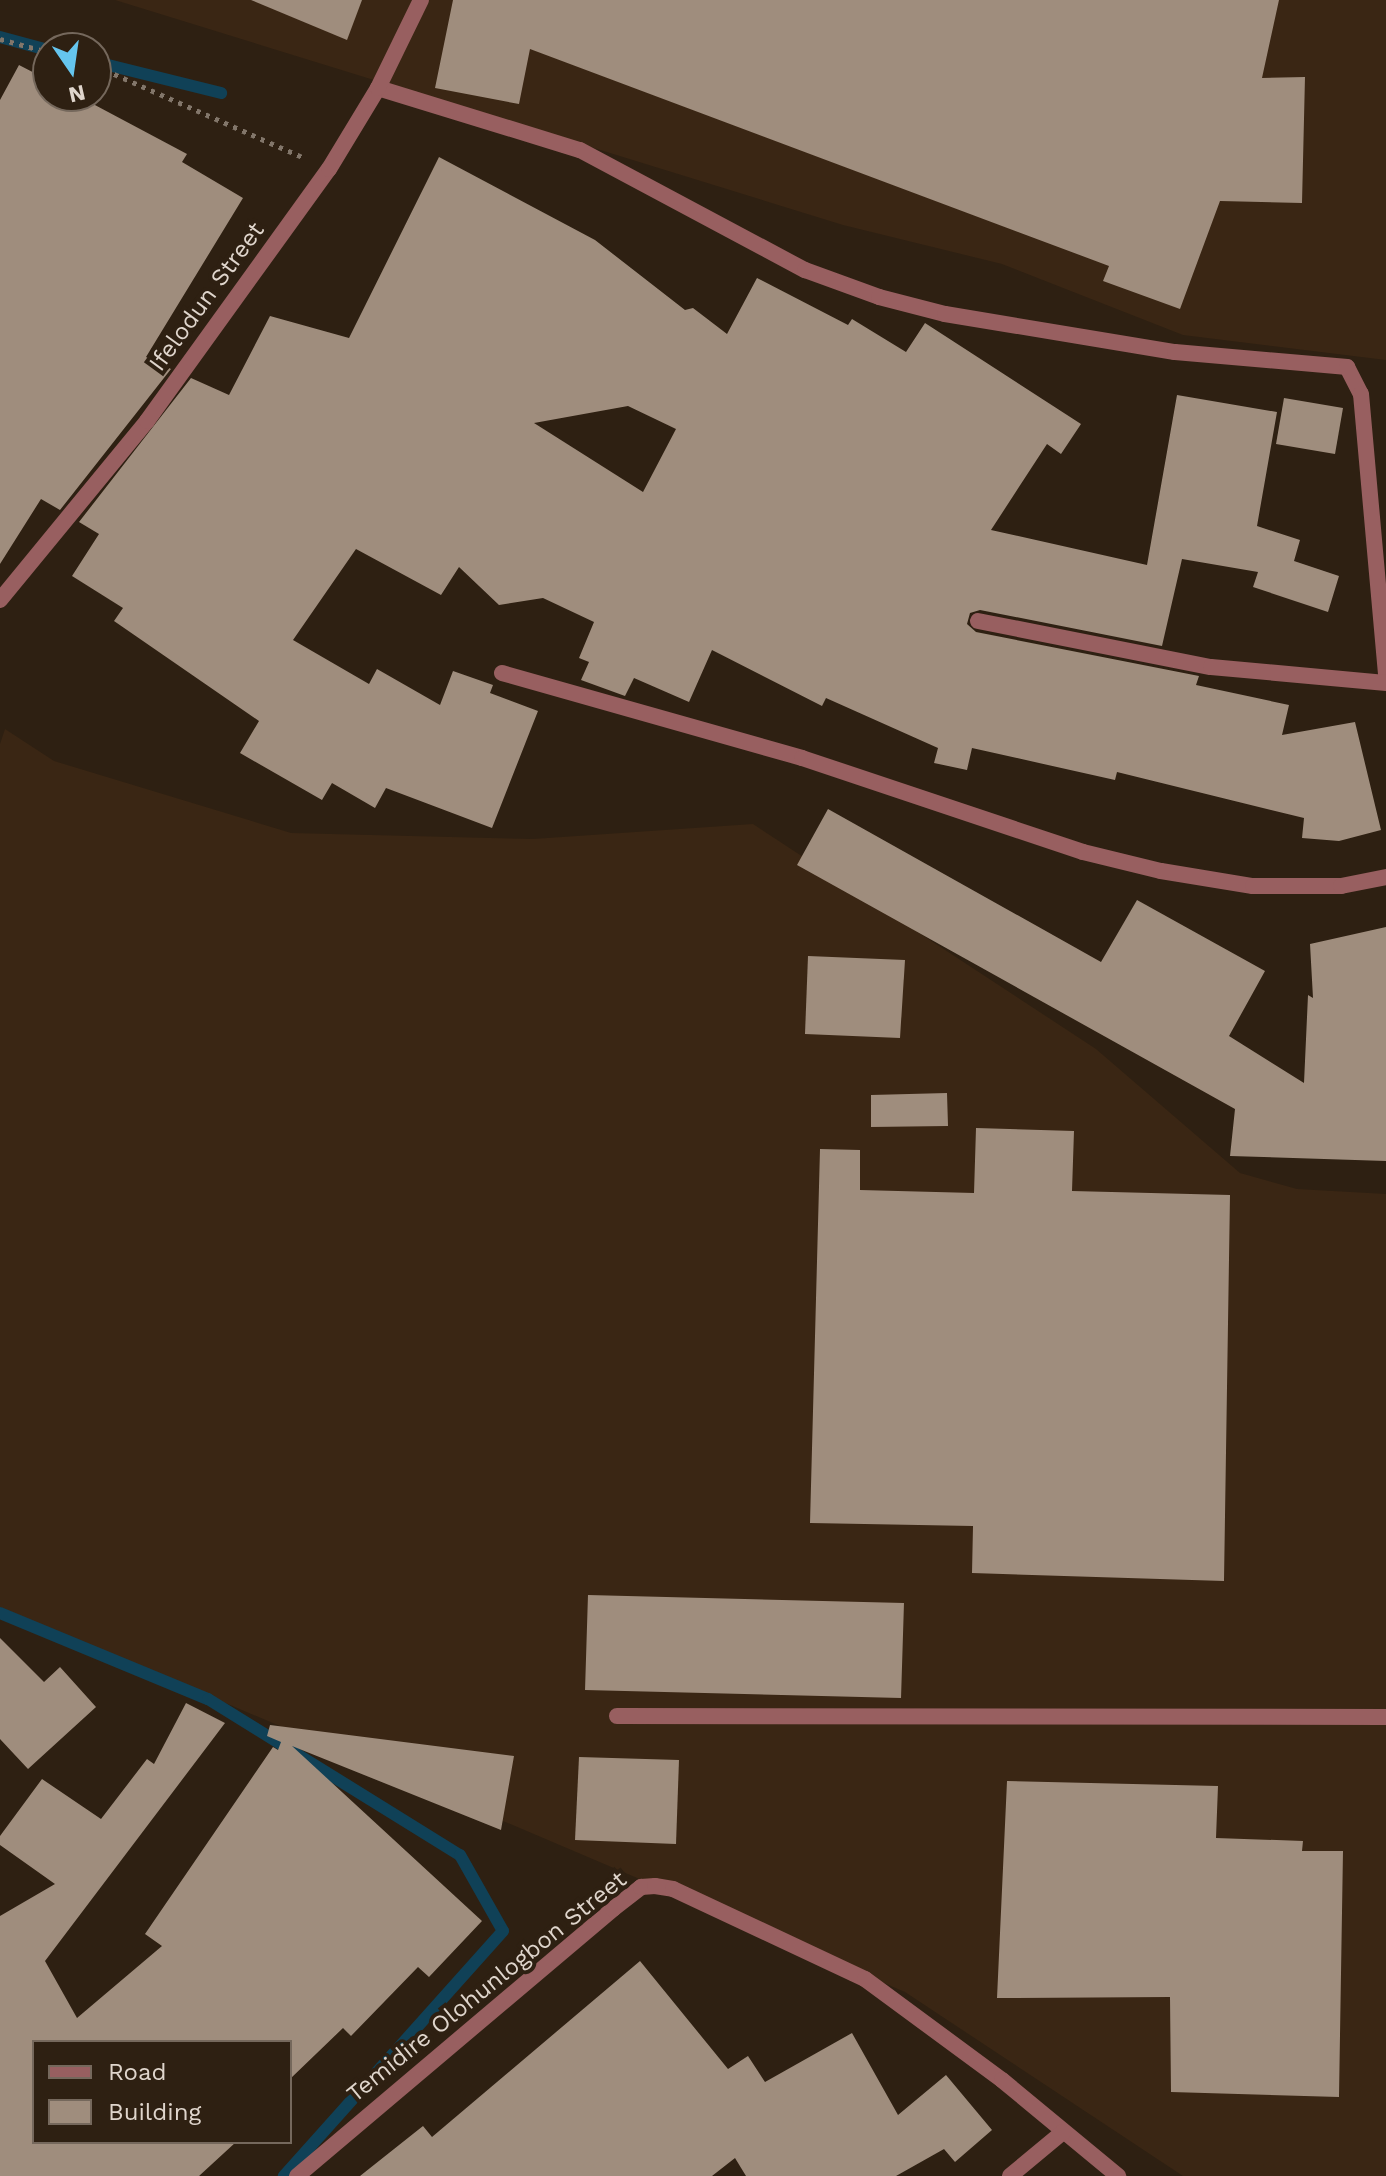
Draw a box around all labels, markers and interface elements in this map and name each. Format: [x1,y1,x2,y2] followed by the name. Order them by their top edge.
[32,32,112,112] north arrow
[66,80,88,108] text: N
[143,217,271,377] street label: Ifelodun Street
[341,1865,633,2109] street label: Temidire Olohunlogbon Street
[32,2040,292,2144] legend
[108,2058,167,2086] text: Road
[108,2098,201,2126] text: Building

